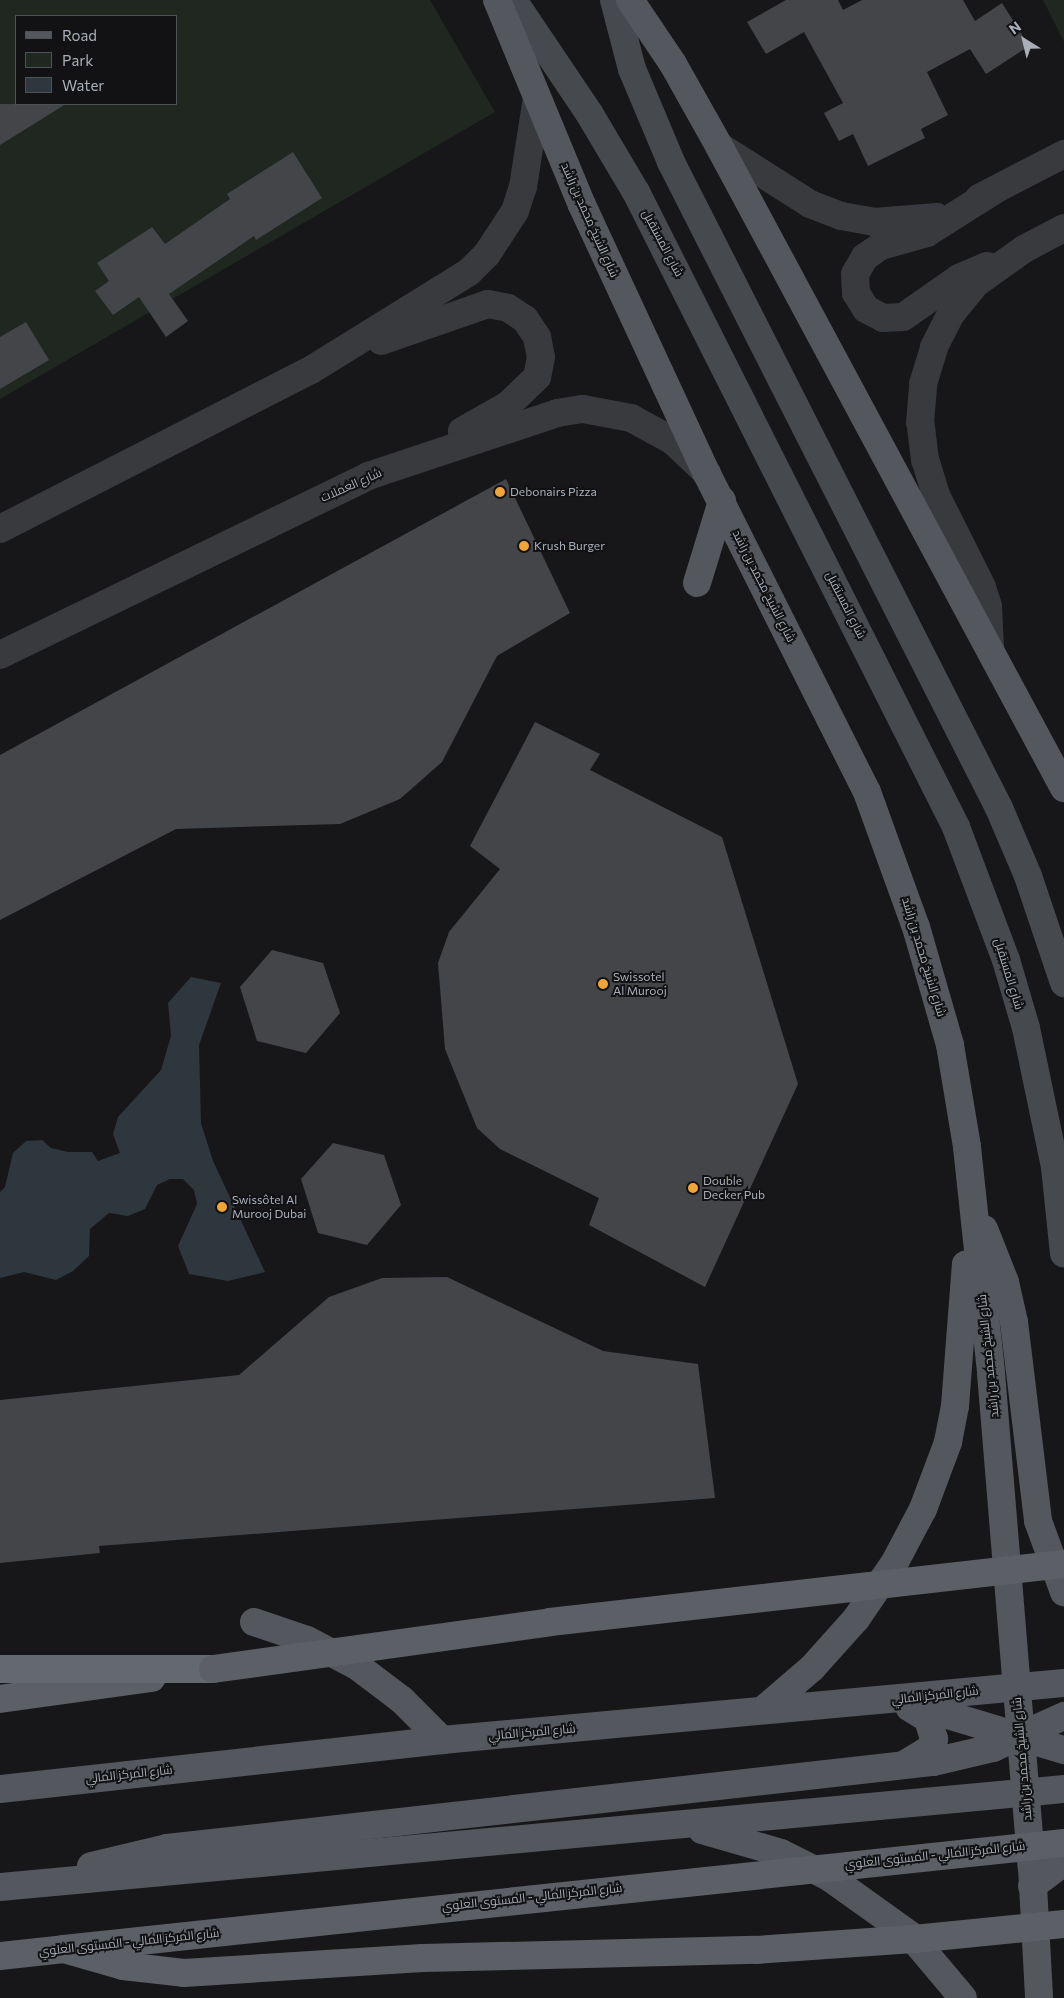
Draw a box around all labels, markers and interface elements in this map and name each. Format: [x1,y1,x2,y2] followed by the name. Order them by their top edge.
[15,15,178,105] legend
[999,15,1049,65] north arrow
[1006,17,1024,37] text: N
[62,26,97,44] text: Road
[62,51,93,69] text: Park
[62,76,104,94] text: Water
[558,160,622,280] street label: شارع الشيخ محمد بن راشد
[639,207,687,279] street label: شارع المستقبل
[318,465,384,505] street label: شارع العملات
[510,485,597,499] place label: Debonairs Pizza
[494,486,506,498] marker: Debonairs Pizza
[729,527,799,645] street label: شارع الشيخ محمد بن راشد
[534,539,605,553] place label: Krush Burger
[518,540,530,552] marker: Krush Burger
[823,569,869,641] street label: شارع المستقبل
[899,896,949,1018] street label: شارع الشيخ محمد بن راشد
[991,937,1027,1011] street label: شارع المستقبل
[613,970,667,998] place label: Swissotel Al Murooj
[597,978,609,990] marker: Swissotel Al Murooj
[703,1174,765,1202] place label: Double Decker Pub
[687,1182,699,1194] marker: Double Decker Pub
[232,1193,306,1221] place label: Swissôtel Al Murooj Dubai
[216,1201,228,1213] marker: Swissôtel Al Murooj Dubai
[974,1294,1002,1418] street label: شارع الشيخ محمد بن راشد
[891,1683,979,1707] street label: شارع المركز المالي
[1009,1697,1035,1821] street label: شارع الشيخ محمد بن راشد
[488,1721,576,1743] street label: شارع المركز المالي
[85,1762,173,1786] street label: شارع المركز المالي
[844,1838,1026,1872] street label: شارع المركز المالي - المستوى العلوي
[441,1880,623,1914] street label: شارع المركز المالي - المستوى العلوي
[38,1925,220,1959] street label: شارع المركز المالي - المستوى العلوي

